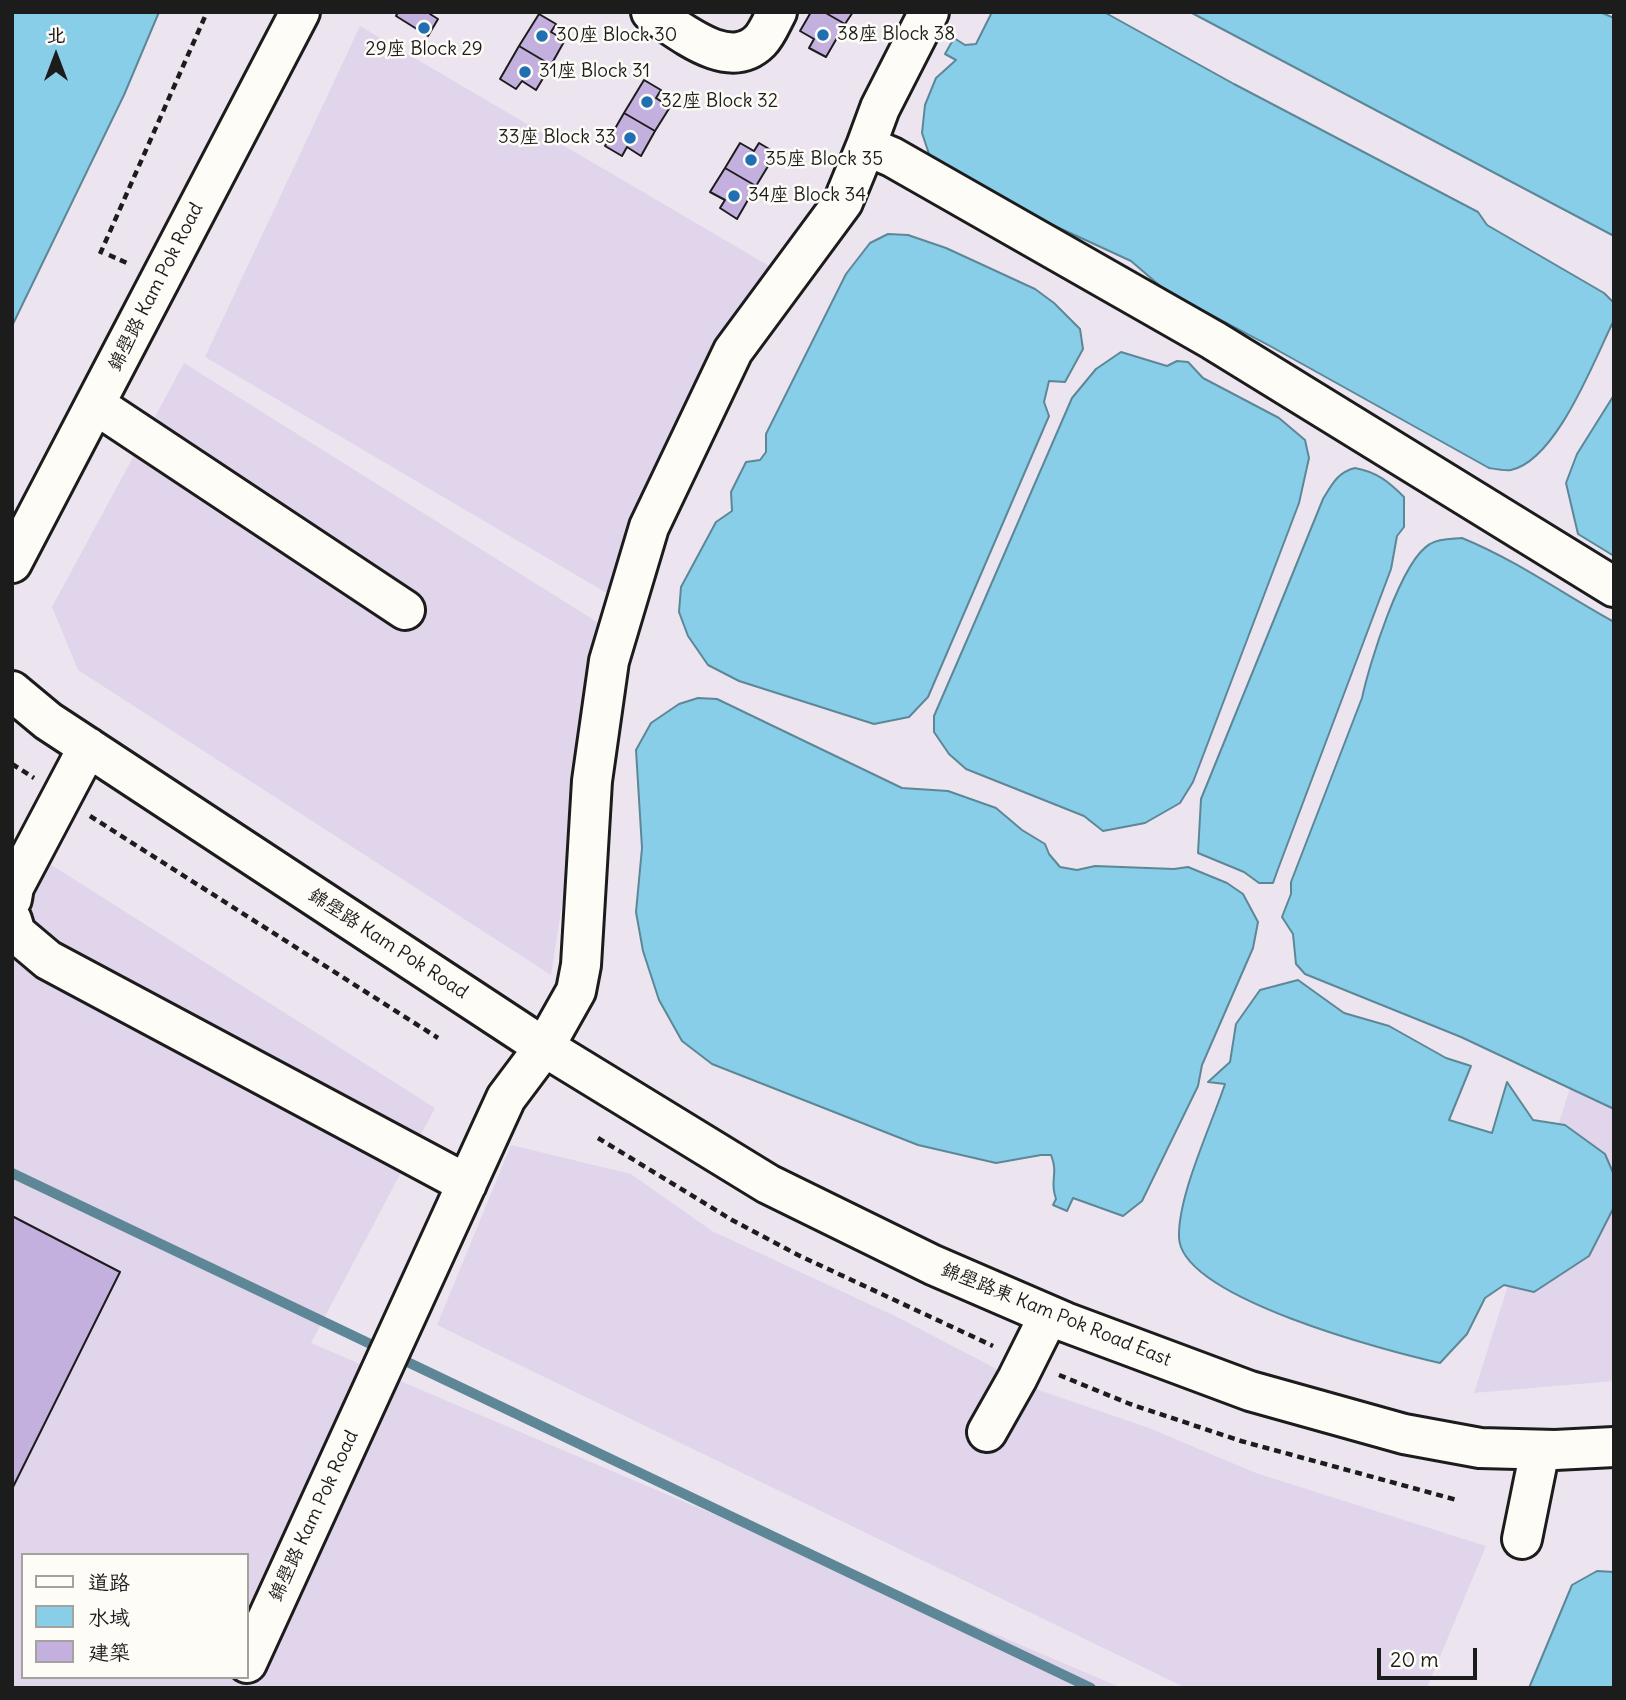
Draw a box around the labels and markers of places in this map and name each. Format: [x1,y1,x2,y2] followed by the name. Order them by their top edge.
[416,20,432,36] marker: 29座 Block 29
[837,24,955,46] place label: 38座 Block 38
[556,25,677,47] place label: 30座 Block 30
[815,27,831,43] marker: 38座 Block 38
[534,28,550,44] marker: 30座 Block 30
[365,39,483,61] place label: 29座 Block 29
[539,61,650,83] place label: 31座 Block 31
[517,64,533,80] marker: 31座 Block 31
[661,91,778,113] place label: 32座 Block 32
[639,94,655,110] marker: 32座 Block 32
[498,127,616,149] place label: 33座 Block 33
[622,130,638,146] marker: 33座 Block 33
[765,149,883,171] place label: 35座 Block 35
[743,152,759,168] marker: 35座 Block 35
[748,185,866,207] place label: 34座 Block 34
[726,188,742,204] marker: 34座 Block 34

